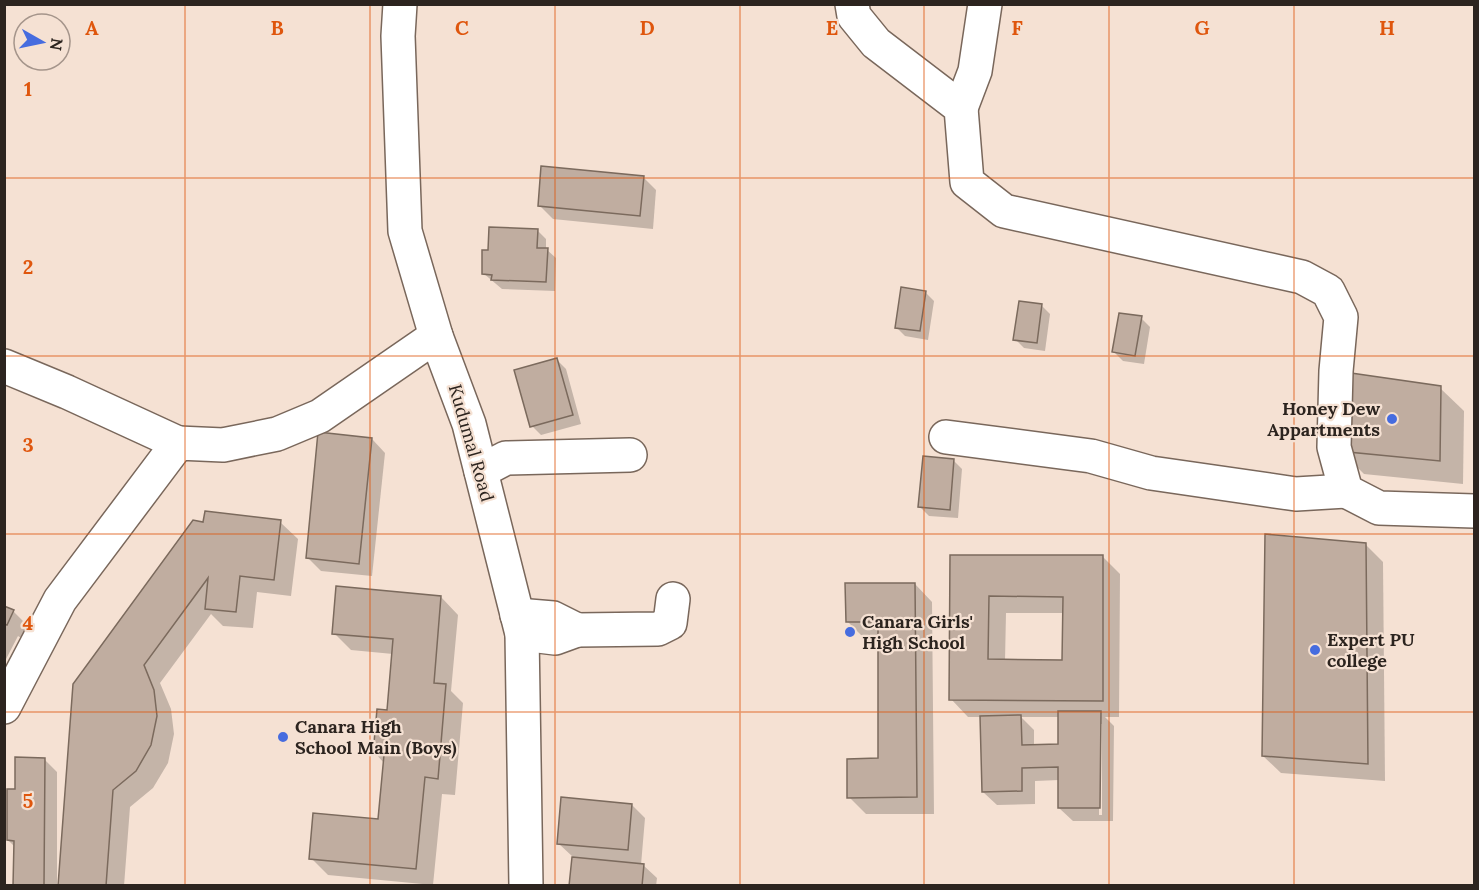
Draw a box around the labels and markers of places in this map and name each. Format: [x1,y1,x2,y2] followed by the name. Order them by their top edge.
[1267,397,1380,441] place label: Honey Dew Appartments
[1385,412,1399,426] marker: Honey Dew Appartments
[862,610,973,654] place label: Canara Girls' High School
[843,625,857,639] marker: Canara Girls' High School
[1327,628,1415,672] place label: Expert PU college
[1308,643,1322,657] marker: Expert PU college
[295,715,457,759] place label: Canara High School Main (Boys)
[276,730,290,744] marker: Canara High School Main (Boys)

